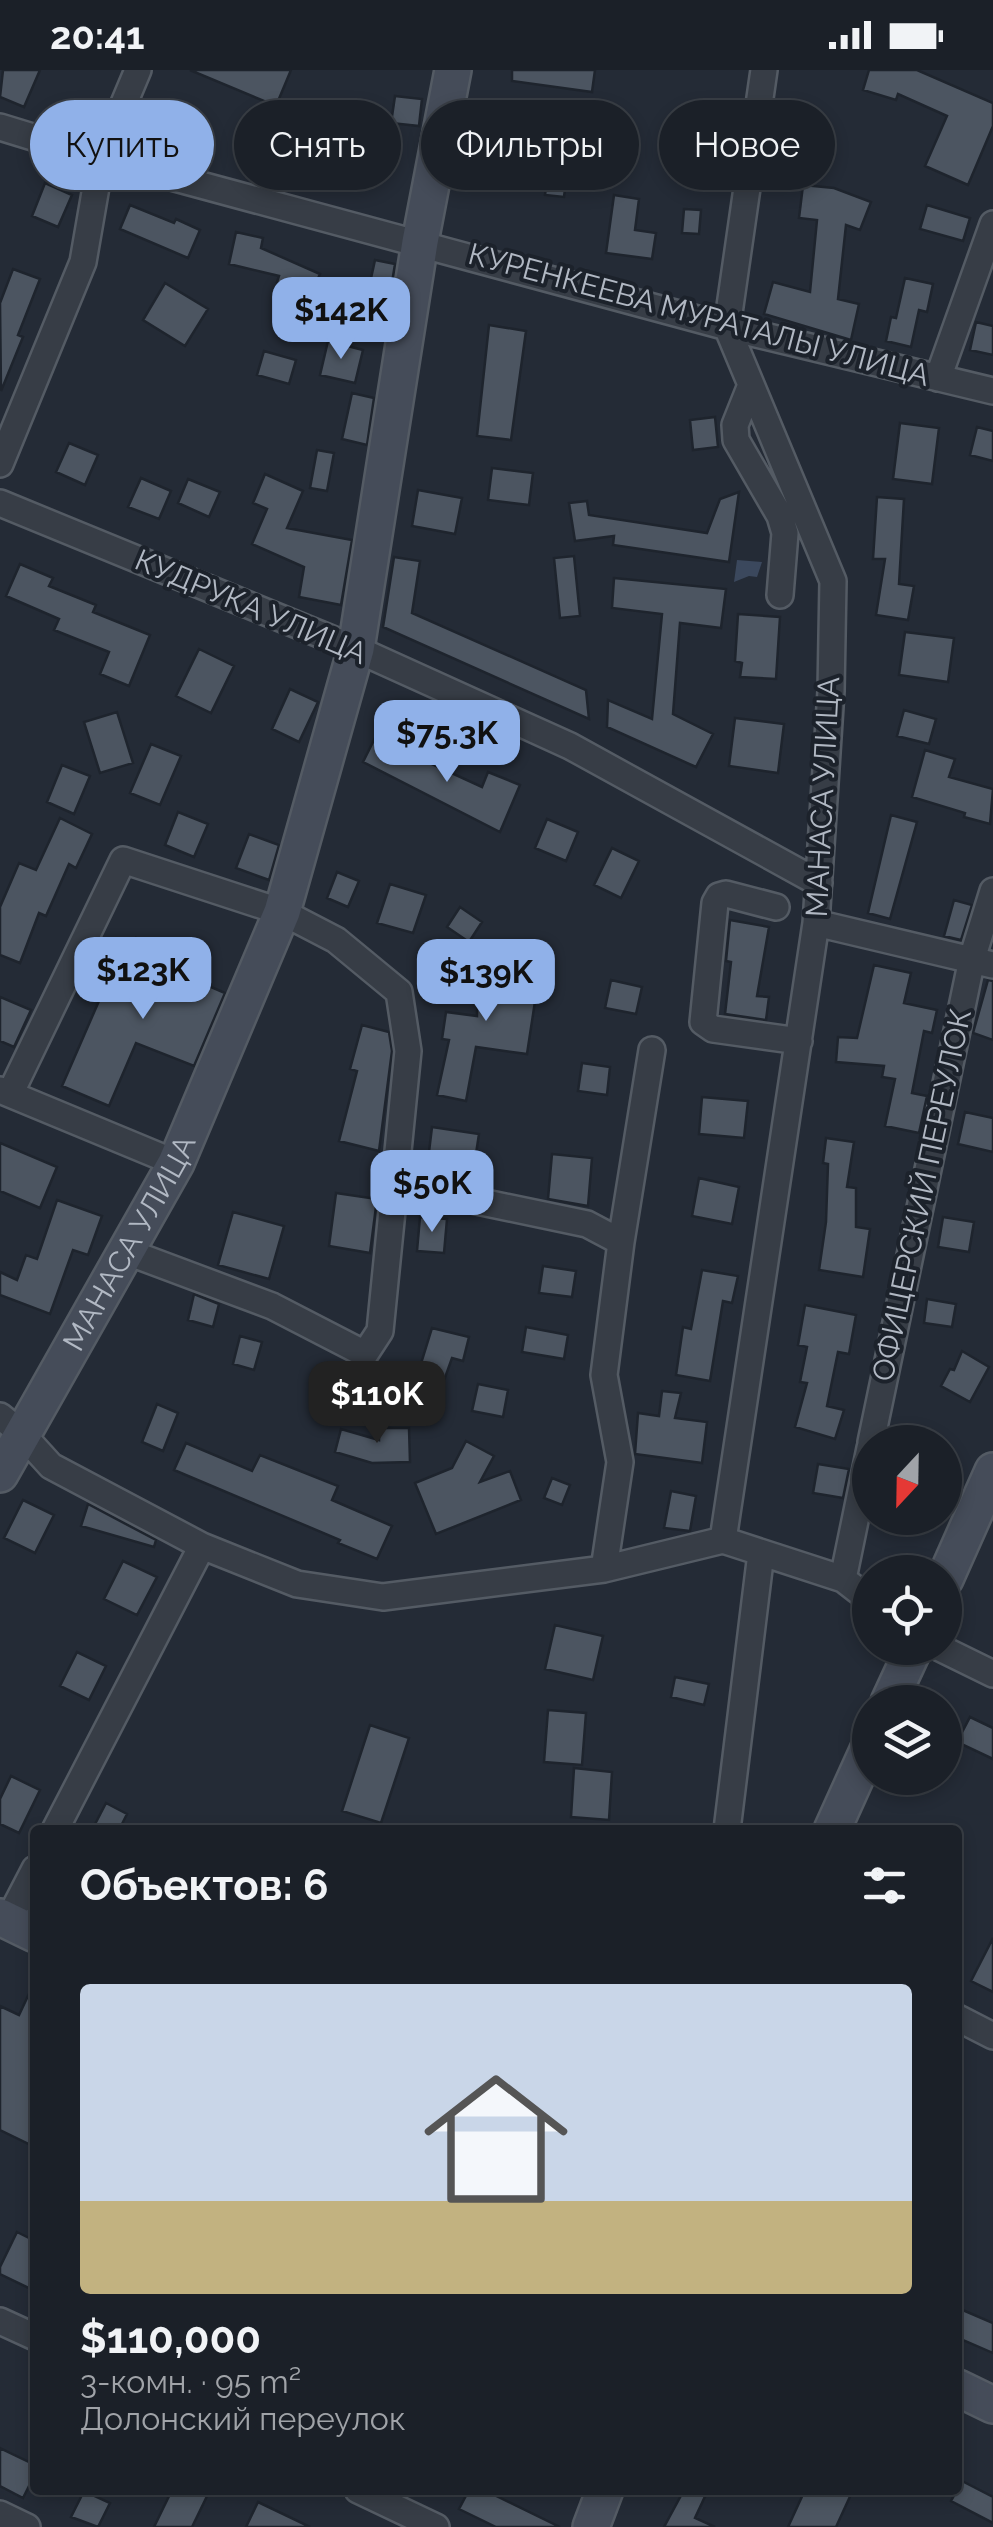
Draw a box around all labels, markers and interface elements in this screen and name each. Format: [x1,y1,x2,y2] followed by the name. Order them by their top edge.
[50,13,145,58] text: 20:41
[30,100,214,190] chip: Купить
[234,100,401,190] chip: Снять
[421,100,639,190] chip: Фильтры
[659,100,835,190] chip: Новое
[465,236,933,393] street label: КУРЕНКЕЕВА МУРАТАЛЫ УЛИЦА
[271,277,411,362] pin: $142K
[294,291,388,328] text: $142K
[130,542,372,671] street label: КУДРУКА УЛИЦА
[799,676,846,918] street label: МАНАСА УЛИЦА
[366,700,528,785] pin: $75.3K
[396,714,498,751] text: $75.3K
[73,937,213,1022] pin: $123K
[416,939,556,1024] pin: $139K
[96,951,190,988] text: $123K
[439,953,533,990] text: $139K
[865,1005,978,1384] street label: ОФИЦЕРСКИЙ ПЕРЕУЛОК
[56,1130,203,1357] street label: МАНАСА УЛИЦА
[373,1150,491,1235] pin: $50K
[392,1164,472,1201] text: $50K
[307,1361,447,1446] pin: $110K
[331,1375,423,1412] text: $110K
[852,1425,962,1535] north arrow
[852,1425,962,1795] map controls
[852,1555,962,1665] button: locate
[852,1685,962,1795] button: layers
[857,1858,912,1913] icon: filters
[80,1861,328,1910] text: Объектов: 6
[406,2049,586,2229] icon: home
[80,2314,261,2363] text: $110,000
[80,2363,301,2400] text: 3-комн. · 95 m²
[80,2400,406,2437] text: Долонский переулок

